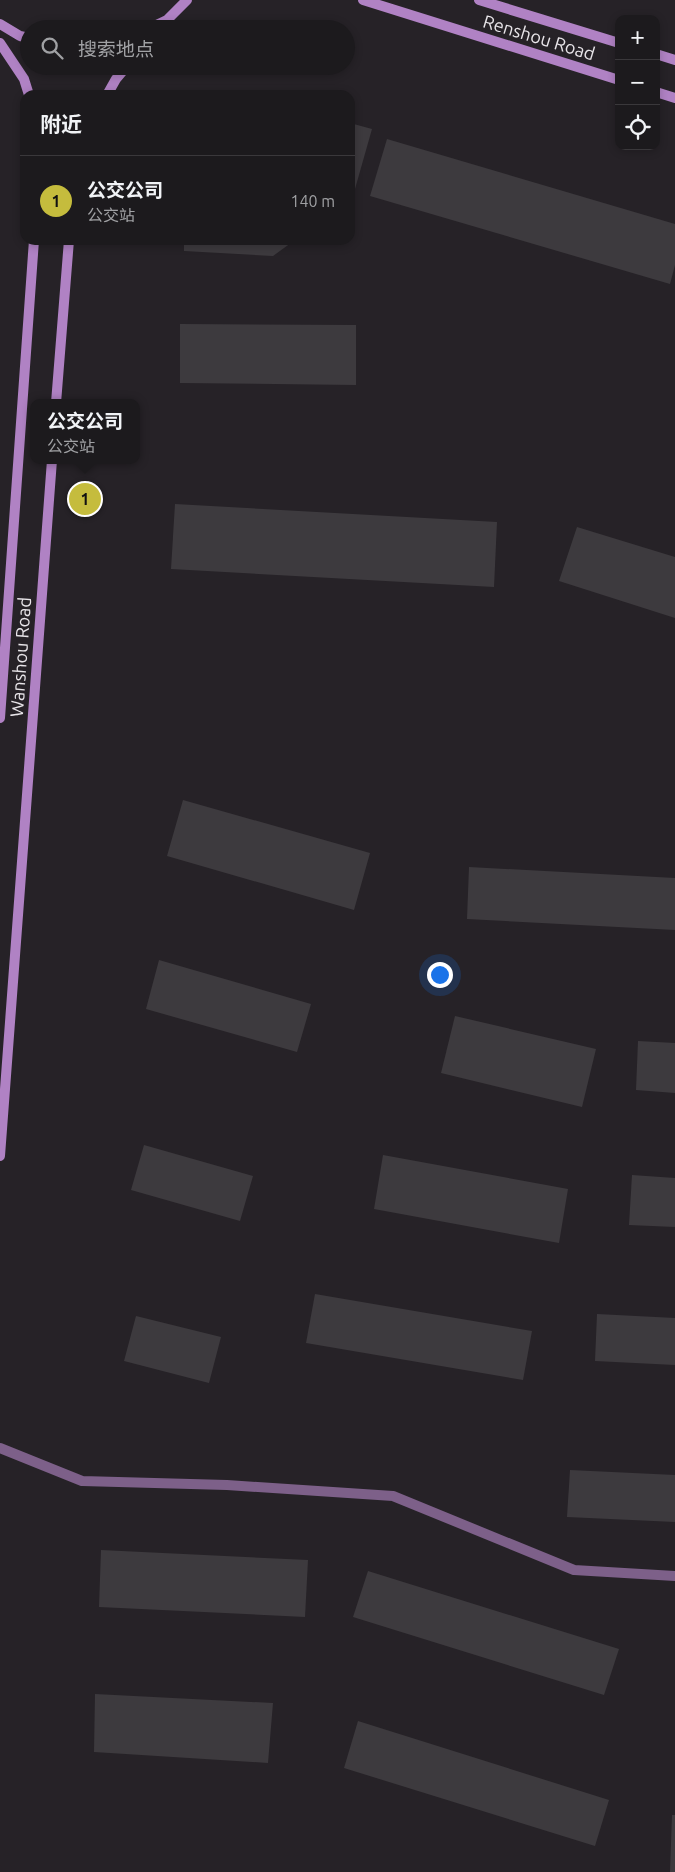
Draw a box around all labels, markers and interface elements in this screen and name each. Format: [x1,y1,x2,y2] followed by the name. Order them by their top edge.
[481,11,598,64] street label: Renshou Road
[615,15,660,150] map controls
[615,15,660,60] button: +
[20,20,355,75] search box
[38,34,66,62] icon: search
[78,38,154,60] text: 搜索地点
[615,60,660,105] button: −
[615,105,660,150] button: locate
[40,112,82,136] text: 附近
[87,179,163,201] text: 公交公司
[51,192,61,210] text: 1
[290,192,335,210] text: 140 m
[87,206,135,224] text: 公交站
[30,399,140,464] popup
[47,410,123,432] text: 公交公司
[47,437,95,455] text: 公交站
[69,480,101,518] pin: 1
[6,596,34,718] street label: Wanshou Road
[427,962,453,988] your location

